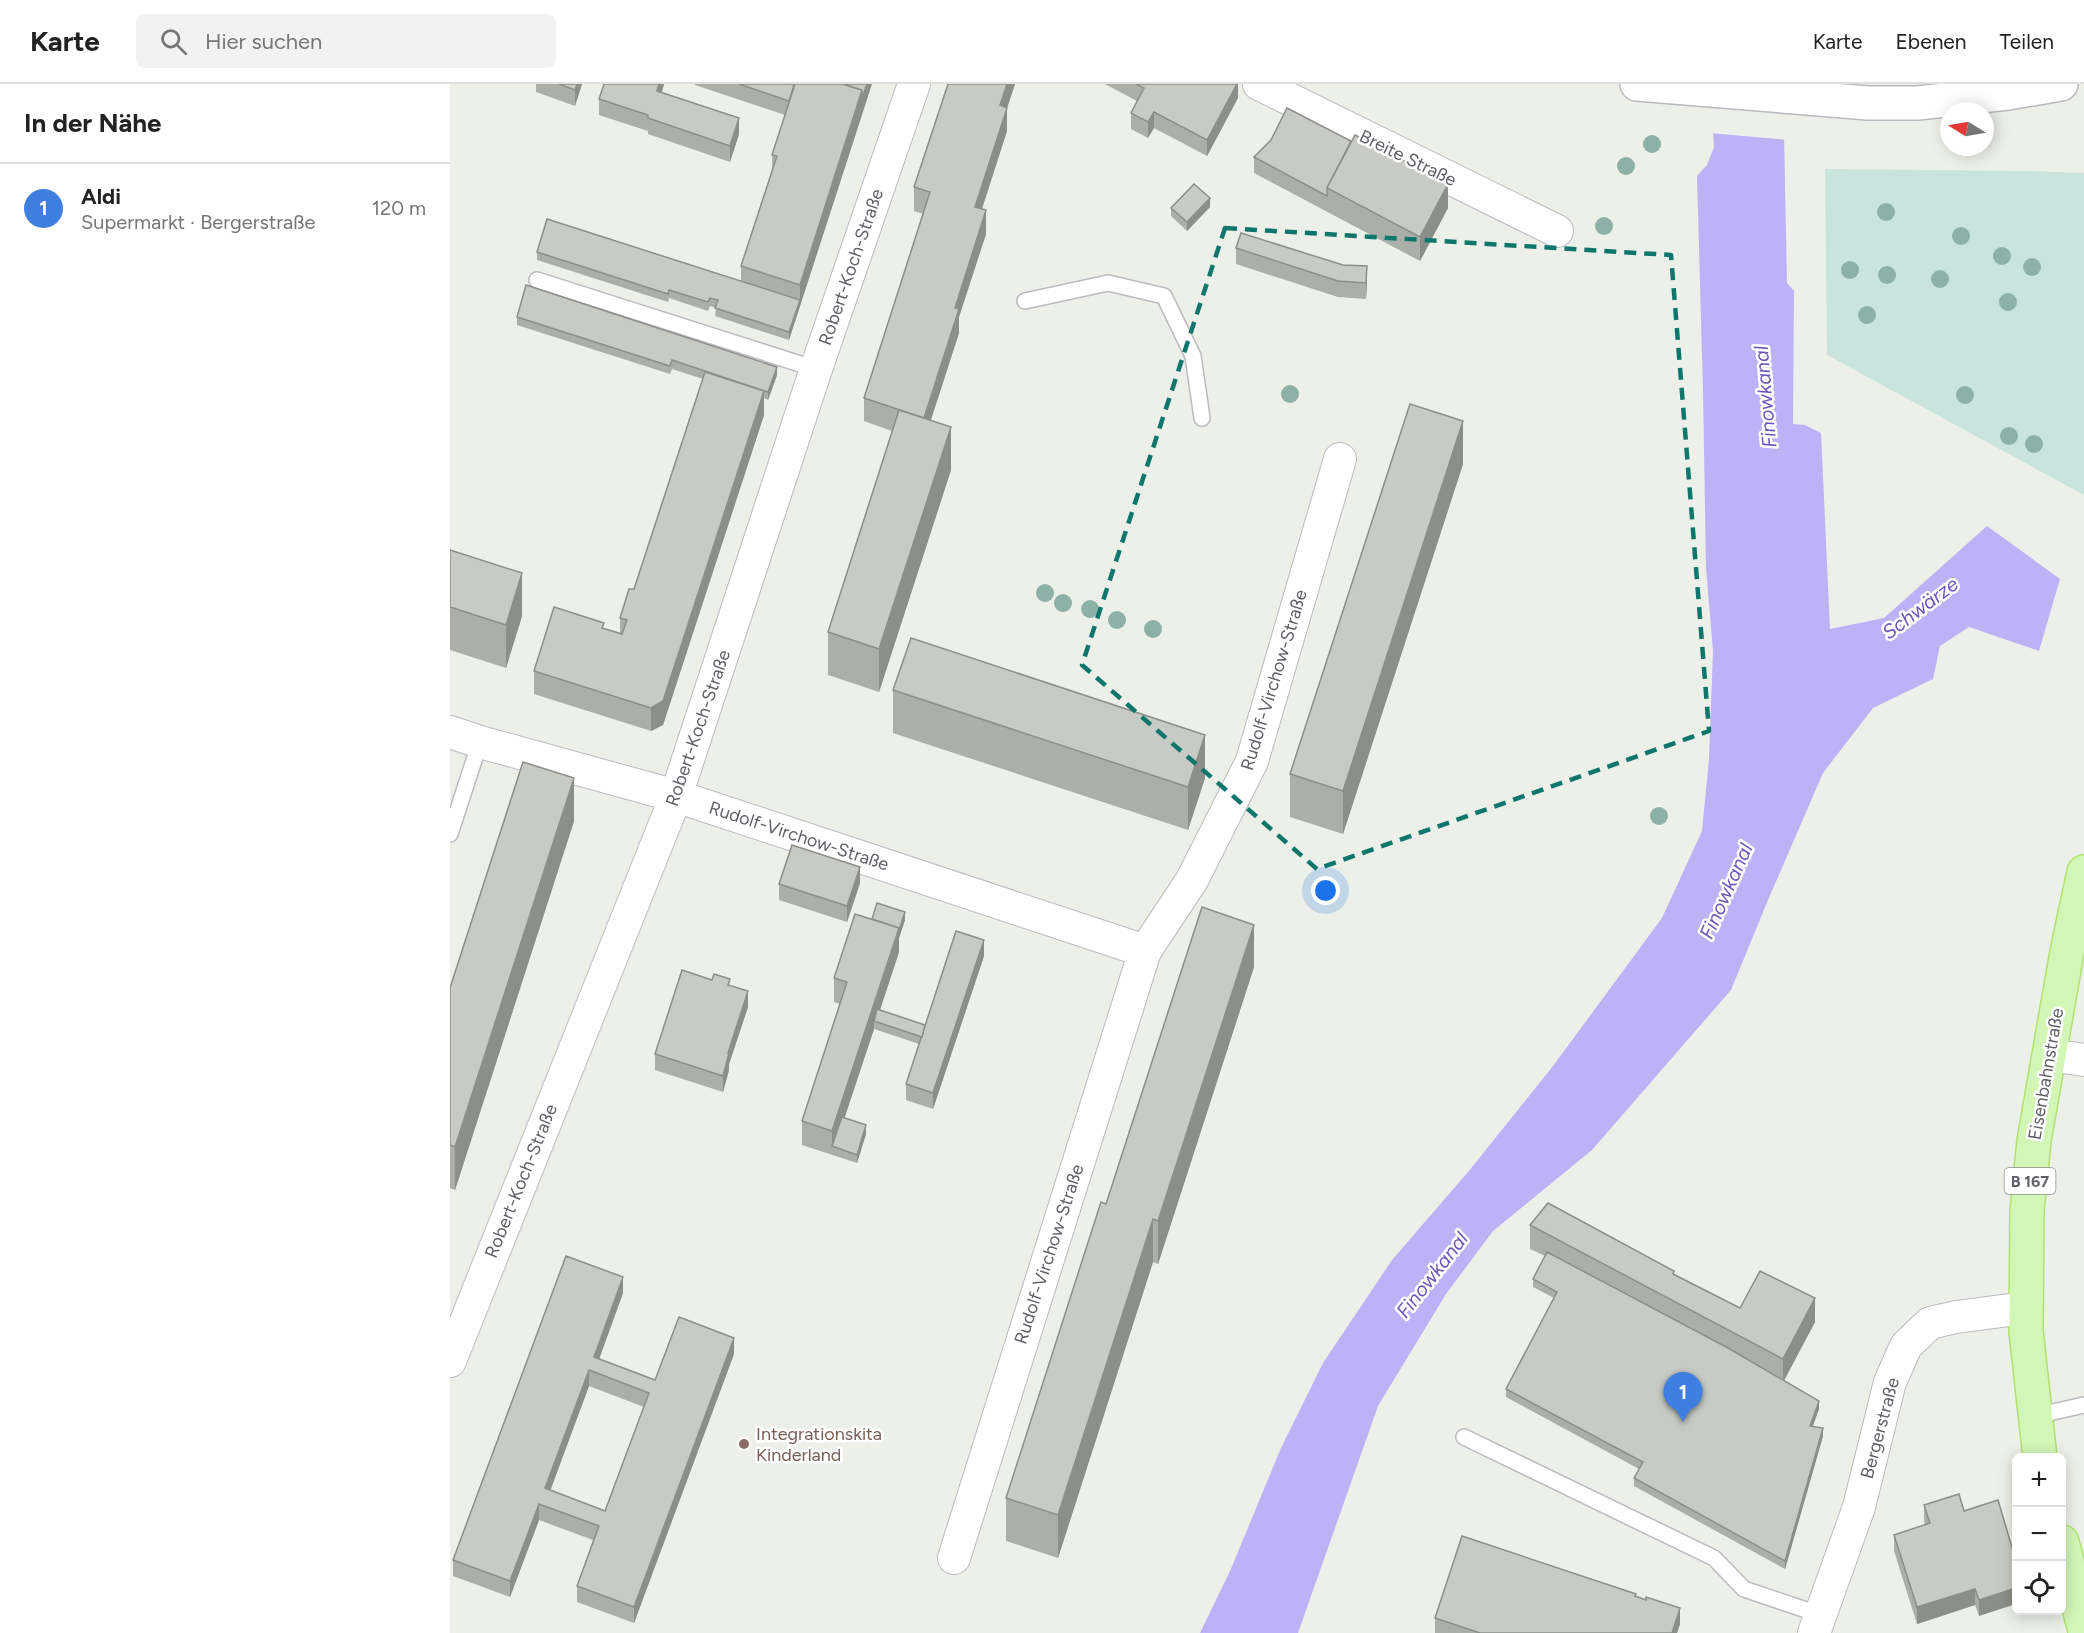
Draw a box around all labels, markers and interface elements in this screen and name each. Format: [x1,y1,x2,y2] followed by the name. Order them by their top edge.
[136,14,556,68] search box
[30,24,100,58] text: Karte
[157,25,190,58] icon: search
[205,28,322,55] text: Hier suchen
[1813,29,1862,54] text: Karte
[1895,29,1967,54] text: Ebenen
[2000,29,2054,54] text: Teilen
[1940,102,1994,156] north arrow
[24,107,161,139] text: In der Nähe
[1356,125,1460,191] street label: Breite Straße
[81,183,121,210] text: Aldi
[814,186,888,348] street label: Robert-Koch-Straße
[39,196,48,220] text: 1
[372,196,426,220] text: 120 m
[81,210,316,234] text: Supermarkt · Bergerstraße
[1749,344,1781,449] water label: Finowkanal
[1877,572,1963,644] water label: Schwärze
[1236,587,1312,773] street label: Rudolf-Virchow-Straße
[661,647,735,809] street label: Robert-Koch-Straße
[706,797,892,876] street label: Rudolf-Virchow-Straße
[1694,839,1758,943] water label: Finowkanal
[1311,876,1340,905] your location
[2024,1006,2068,1142] street label: Eisenbahnstraße
[480,1101,562,1261] street label: Robert-Koch-Straße
[1010,1161,1089,1347] street label: Rudolf-Virchow-Straße
[2004,1168,2056,1194] road number: B 167
[1391,1227,1473,1323] water label: Finowkanal
[1664,1372,1702,1422] pin: 1
[1856,1375,1904,1481] street label: Bergerstraße
[756,1423,882,1466] place label: Integrationskita Kinderland
[737,1437,751,1451] marker: Integrationskita Kinderland
[2012,1453,2066,1615] map controls
[2012,1453,2066,1507] button: +
[2012,1507,2066,1561] button: −
[2012,1561,2066,1615] button: locate

